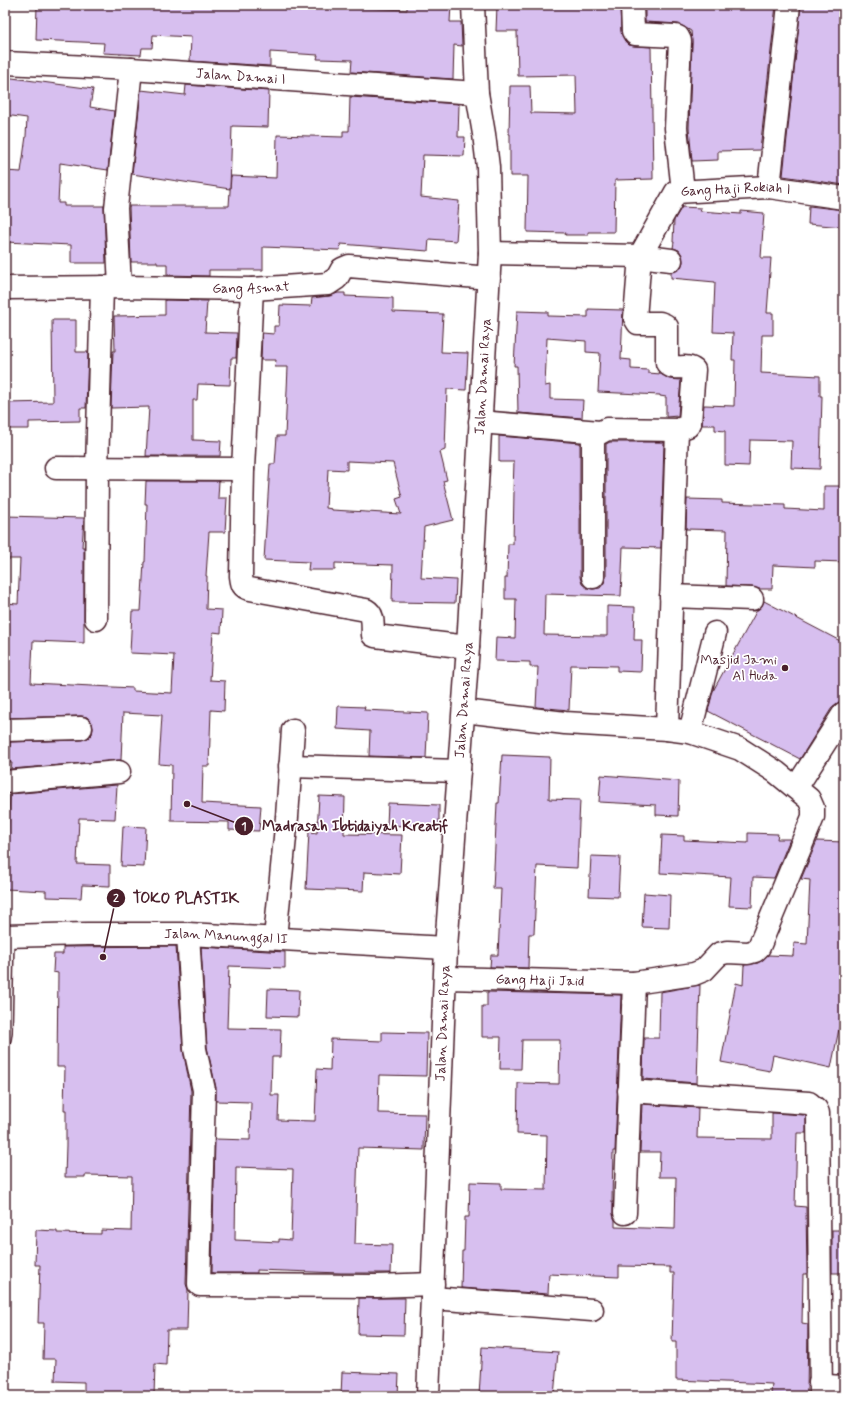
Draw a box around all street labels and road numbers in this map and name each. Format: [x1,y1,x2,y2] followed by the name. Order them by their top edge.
[195,65,286,89] street label: Jalan Damai I
[680,178,792,201] street label: Gang Haji Rokiah I
[212,278,290,299] street label: Gang Asmat
[471,318,495,435] street label: Jalan Damai Raya
[451,641,477,759] street label: Jalan Damai Raya
[164,925,288,949] street label: Jalan Manunggal II
[432,965,454,1082] street label: Jalan Damai Raya
[495,970,585,991] street label: Gang Haji Jaid

